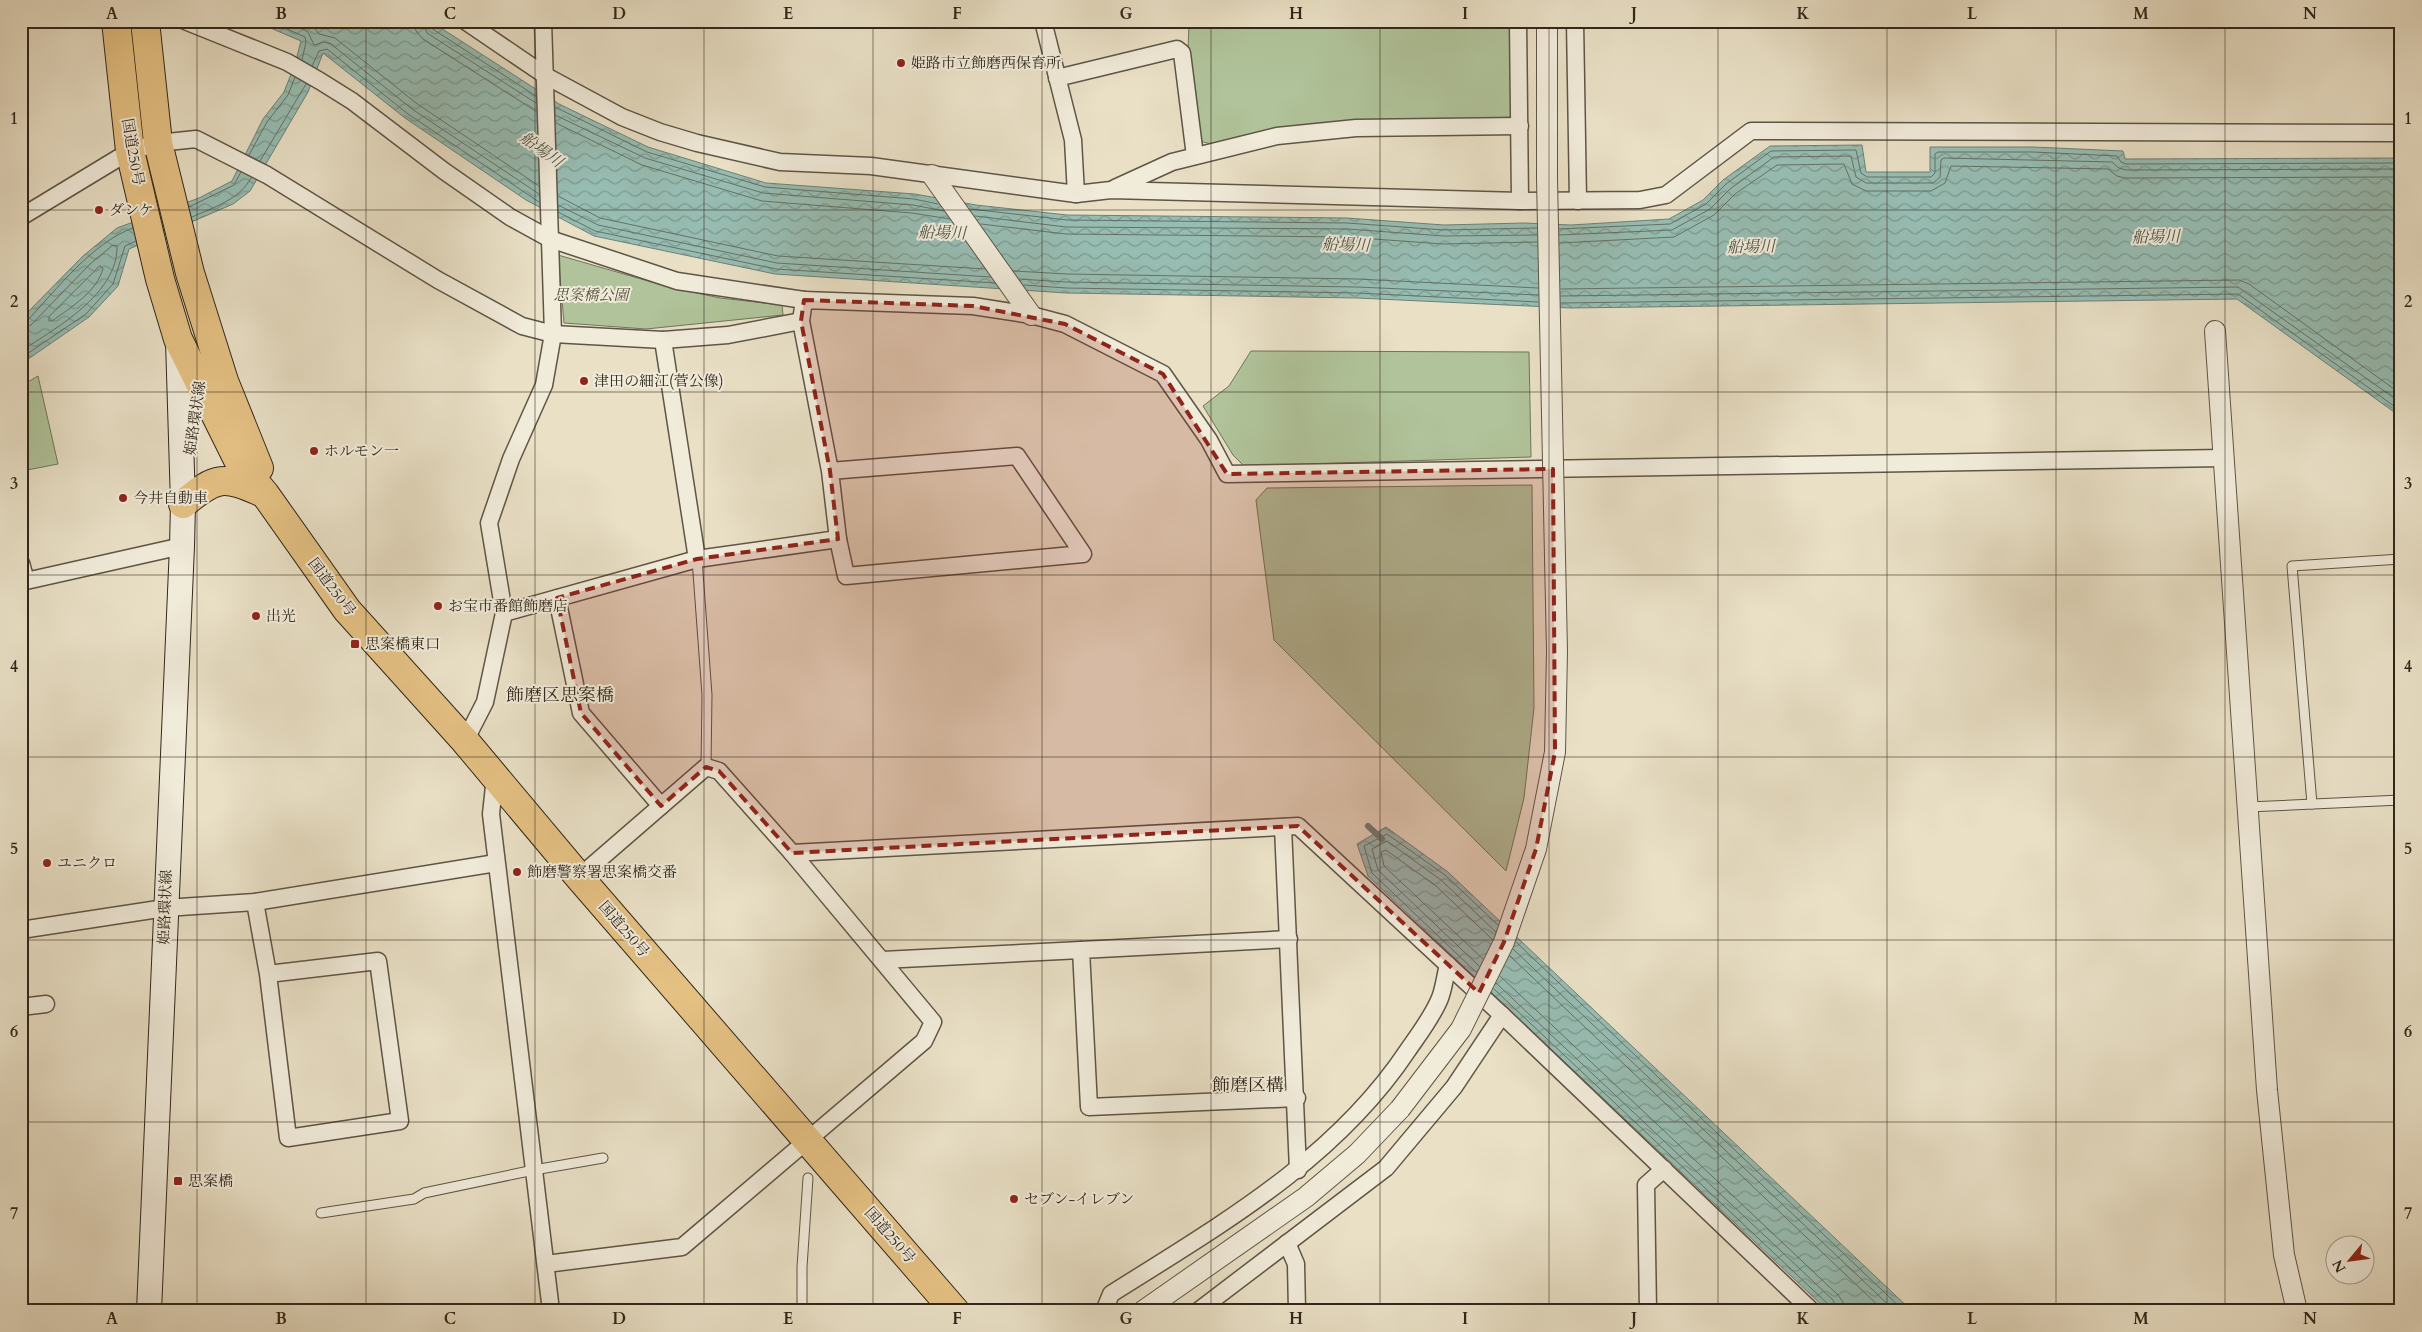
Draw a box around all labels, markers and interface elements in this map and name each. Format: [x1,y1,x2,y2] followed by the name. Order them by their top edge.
[106,3,118,25] text: A
[275,3,287,25] text: B
[444,3,456,25] text: C
[612,3,626,25] text: D
[783,3,793,25] text: E
[952,3,962,25] text: F
[1119,3,1133,25] text: G
[1289,3,1303,25] text: H
[1462,3,1468,25] text: I
[1629,3,1637,25] text: J
[1797,3,1810,25] text: K
[1967,3,1978,25] text: L
[2133,3,2149,25] text: M
[2303,3,2317,25] text: N
[911,53,1061,73] place label: 姫路市立飾磨西保育所
[895,57,907,69] marker: 姫路市立飾磨西保育所
[10,108,18,130] text: 1
[2404,108,2412,130] text: 1
[117,117,149,187] street label: 国道250号
[516,127,569,174] water label: 船場川
[109,200,154,220] place label: ダンケ
[93,204,105,216] marker: ダンケ
[918,222,968,244] water label: 船場川
[2132,226,2182,248] water label: 船場川
[1322,233,1372,257] water label: 船場川
[1727,236,1777,258] water label: 船場川
[553,285,631,305] park label: 思案橋公園
[10,291,18,313] text: 2
[2404,291,2412,313] text: 2
[594,371,724,391] place label: 津田の細江(菅公像)
[578,375,590,387] marker: 津田の細江(菅公像)
[180,379,210,457] street label: 姫路環状線
[324,441,399,461] place label: ホルモン一
[308,445,320,457] marker: ホルモン一
[10,473,18,495] text: 3
[2404,473,2412,495] text: 3
[133,488,208,508] place label: 今井自動車
[117,492,129,504] marker: 今井自動車
[304,554,360,620] street label: 国道250号
[448,596,568,616] place label: お宝市番館飾磨店
[432,600,444,612] marker: お宝市番館飾磨店
[266,606,296,626] place label: 出光
[250,610,262,622] marker: 出光
[365,634,440,654] place label: 思案橋東口
[349,638,361,650] marker: 思案橋東口
[10,656,18,678] text: 4
[2404,656,2412,678] text: 4
[506,683,614,708] district label: 飾磨区思案橋
[10,838,18,860] text: 5
[2404,838,2412,860] text: 5
[57,853,117,873] place label: ユニクロ
[41,857,53,869] marker: ユニクロ
[527,862,677,882] place label: 飾磨警察署思案橋交番
[511,866,523,878] marker: 飾磨警察署思案橋交番
[154,869,176,945] street label: 姫路環状線
[594,897,654,961] street label: 国道250号
[10,1021,18,1043] text: 6
[2404,1021,2412,1043] text: 6
[1212,1073,1284,1098] district label: 飾磨区構
[188,1171,233,1191] place label: 思案橋
[172,1175,184,1187] marker: 思案橋
[1024,1189,1135,1209] place label: セブン-イレブン
[1008,1193,1020,1205] marker: セブン-イレブン
[10,1203,18,1225] text: 7
[860,1203,920,1267] street label: 国道250号
[2404,1203,2412,1225] text: 7
[2324,1234,2374,1284] north arrow
[2328,1256,2350,1276] text: N
[106,1308,118,1330] text: A
[275,1308,287,1330] text: B
[444,1308,456,1330] text: C
[612,1308,626,1330] text: D
[783,1308,793,1330] text: E
[952,1308,962,1330] text: F
[1119,1308,1133,1330] text: G
[1289,1308,1303,1330] text: H
[1462,1308,1468,1330] text: I
[1629,1308,1637,1330] text: J
[1797,1308,1810,1330] text: K
[1967,1308,1978,1330] text: L
[2133,1308,2149,1330] text: M
[2303,1308,2317,1330] text: N

